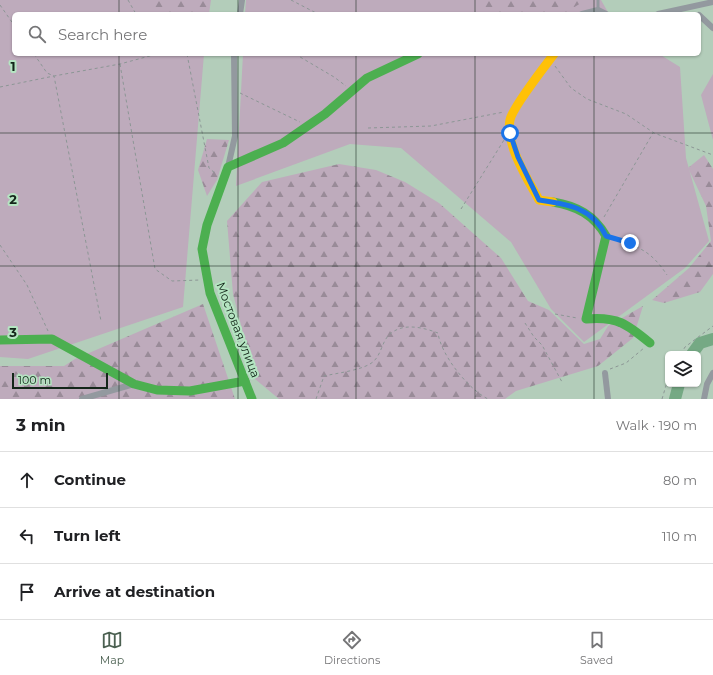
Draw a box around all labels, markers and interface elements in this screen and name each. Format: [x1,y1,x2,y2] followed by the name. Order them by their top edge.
[12,12,701,56] search box
[26,23,48,45] icon: search
[58,25,147,44] text: Search here
[10,58,16,74] text: 1
[501,124,519,142] route start
[9,191,17,207] text: 2
[621,234,639,252] route end
[213,280,264,380] street label: Мостовая улица
[8,324,17,340] text: 3
[665,351,701,387] map controls
[665,351,701,387] button: layers
[12,371,108,390] scale bar
[18,373,51,387] text: 100 m
[16,415,66,435] text: 3 min
[616,417,697,433] text: Walk · 190 m
[16,469,38,491] icon: ahead
[54,470,126,489] text: Continue
[663,472,697,488] text: 80 m
[16,525,38,547] icon: left
[54,526,121,545] text: Turn left
[662,528,697,544] text: 110 m
[16,581,38,603] icon: arrive
[54,582,215,601] text: Arrive at destination
[100,629,124,667] tab: Map
[324,629,380,667] tab: Directions
[580,629,613,667] tab: Saved

